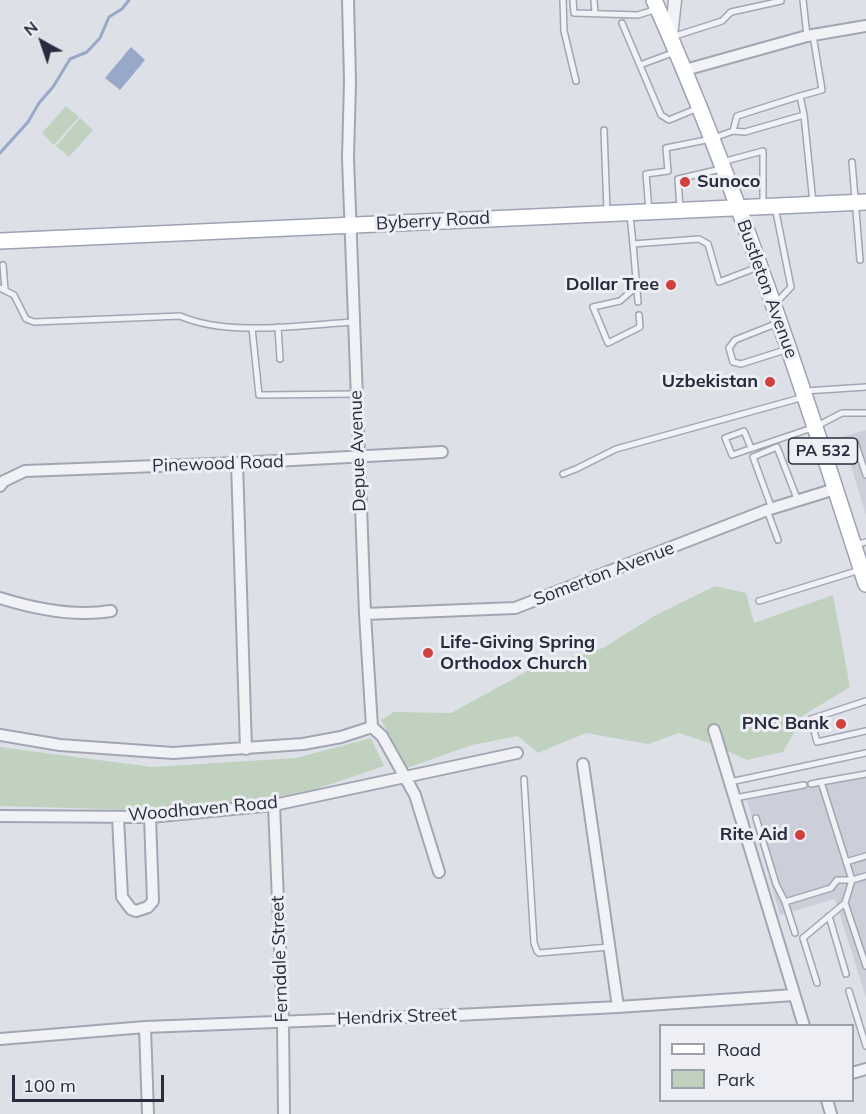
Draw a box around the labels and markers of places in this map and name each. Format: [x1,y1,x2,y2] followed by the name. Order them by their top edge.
[697,171,760,193] place label: Sunoco
[678,175,692,189] marker: Sunoco
[566,274,659,296] place label: Dollar Tree
[664,278,678,292] marker: Dollar Tree
[662,371,758,393] place label: Uzbekistan
[763,375,777,389] marker: Uzbekistan
[440,632,595,674] place label: Life-Giving Spring Orthodox Church
[421,646,435,660] marker: Life-Giving Spring Orthodox Church
[742,713,829,735] place label: PNC Bank
[834,717,848,731] marker: PNC Bank
[720,824,788,846] place label: Rite Aid
[793,828,807,842] marker: Rite Aid

